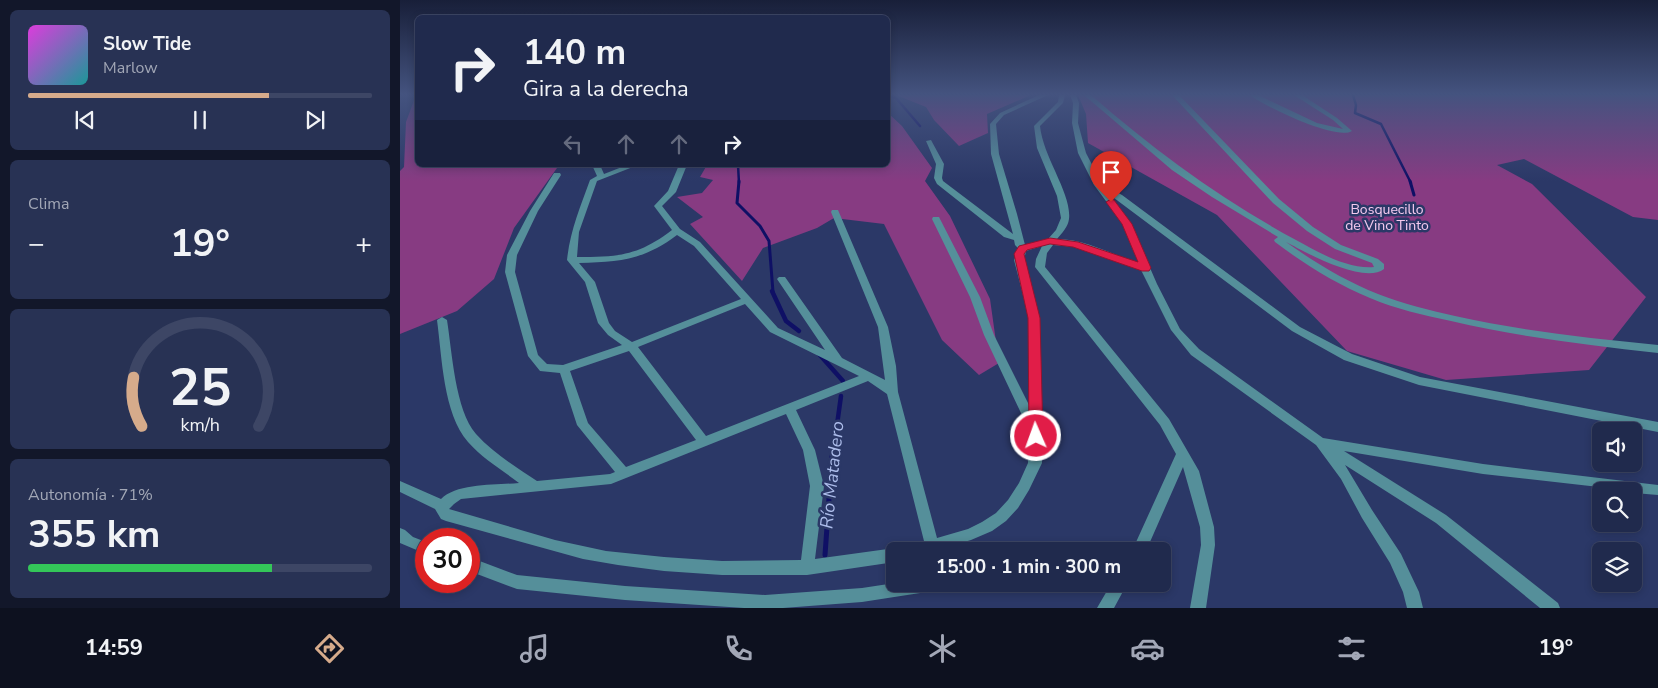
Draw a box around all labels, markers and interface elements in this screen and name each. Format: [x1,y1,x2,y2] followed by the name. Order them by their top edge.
[523,29,626,76] text: 140 m
[103,31,191,57] text: Slow Tide
[440,35,505,100] icon: right
[103,57,158,79] text: Marlow
[523,74,689,104] text: Gira a la derecha
[71,106,99,134] icon: previous
[186,106,214,134] icon: pause
[301,106,329,134] icon: next
[559,130,587,158] icon: left
[612,130,640,158] icon: ahead
[665,130,693,158] icon: ahead
[718,130,746,158] icon: right
[1090,151,1132,202] pin
[1097,158,1125,186] icon: arrive
[28,193,69,215] text: Clima
[1345,200,1429,235] park label: Bosquecillo de Vino Tinto
[170,218,230,269] text: 19°
[28,225,45,263] text: −
[355,225,372,263] text: +
[169,352,231,423] text: 25
[1009,409,1061,461] position arrow
[180,413,220,437] text: km/h
[814,420,850,530] water label: Río Matadero
[1592,422,1642,592] map controls
[1592,422,1642,472] button: sound
[1592,482,1642,532] button: search
[28,484,153,506] text: Autonomía · 71%
[28,509,160,560] text: 355 km
[415,528,480,593] speed limit sign: 30
[1592,542,1642,592] button: layers
[936,554,1121,580] text: 15:00 · 1 min · 300 m
[312,631,347,666] icon: directions
[517,631,552,666] icon: music
[721,631,756,666] icon: phone
[925,631,960,666] icon: climate
[1130,631,1165,666] icon: car
[1334,631,1369,666] icon: filters
[85,633,143,663] text: 14:59
[1538,633,1573,663] text: 19°

